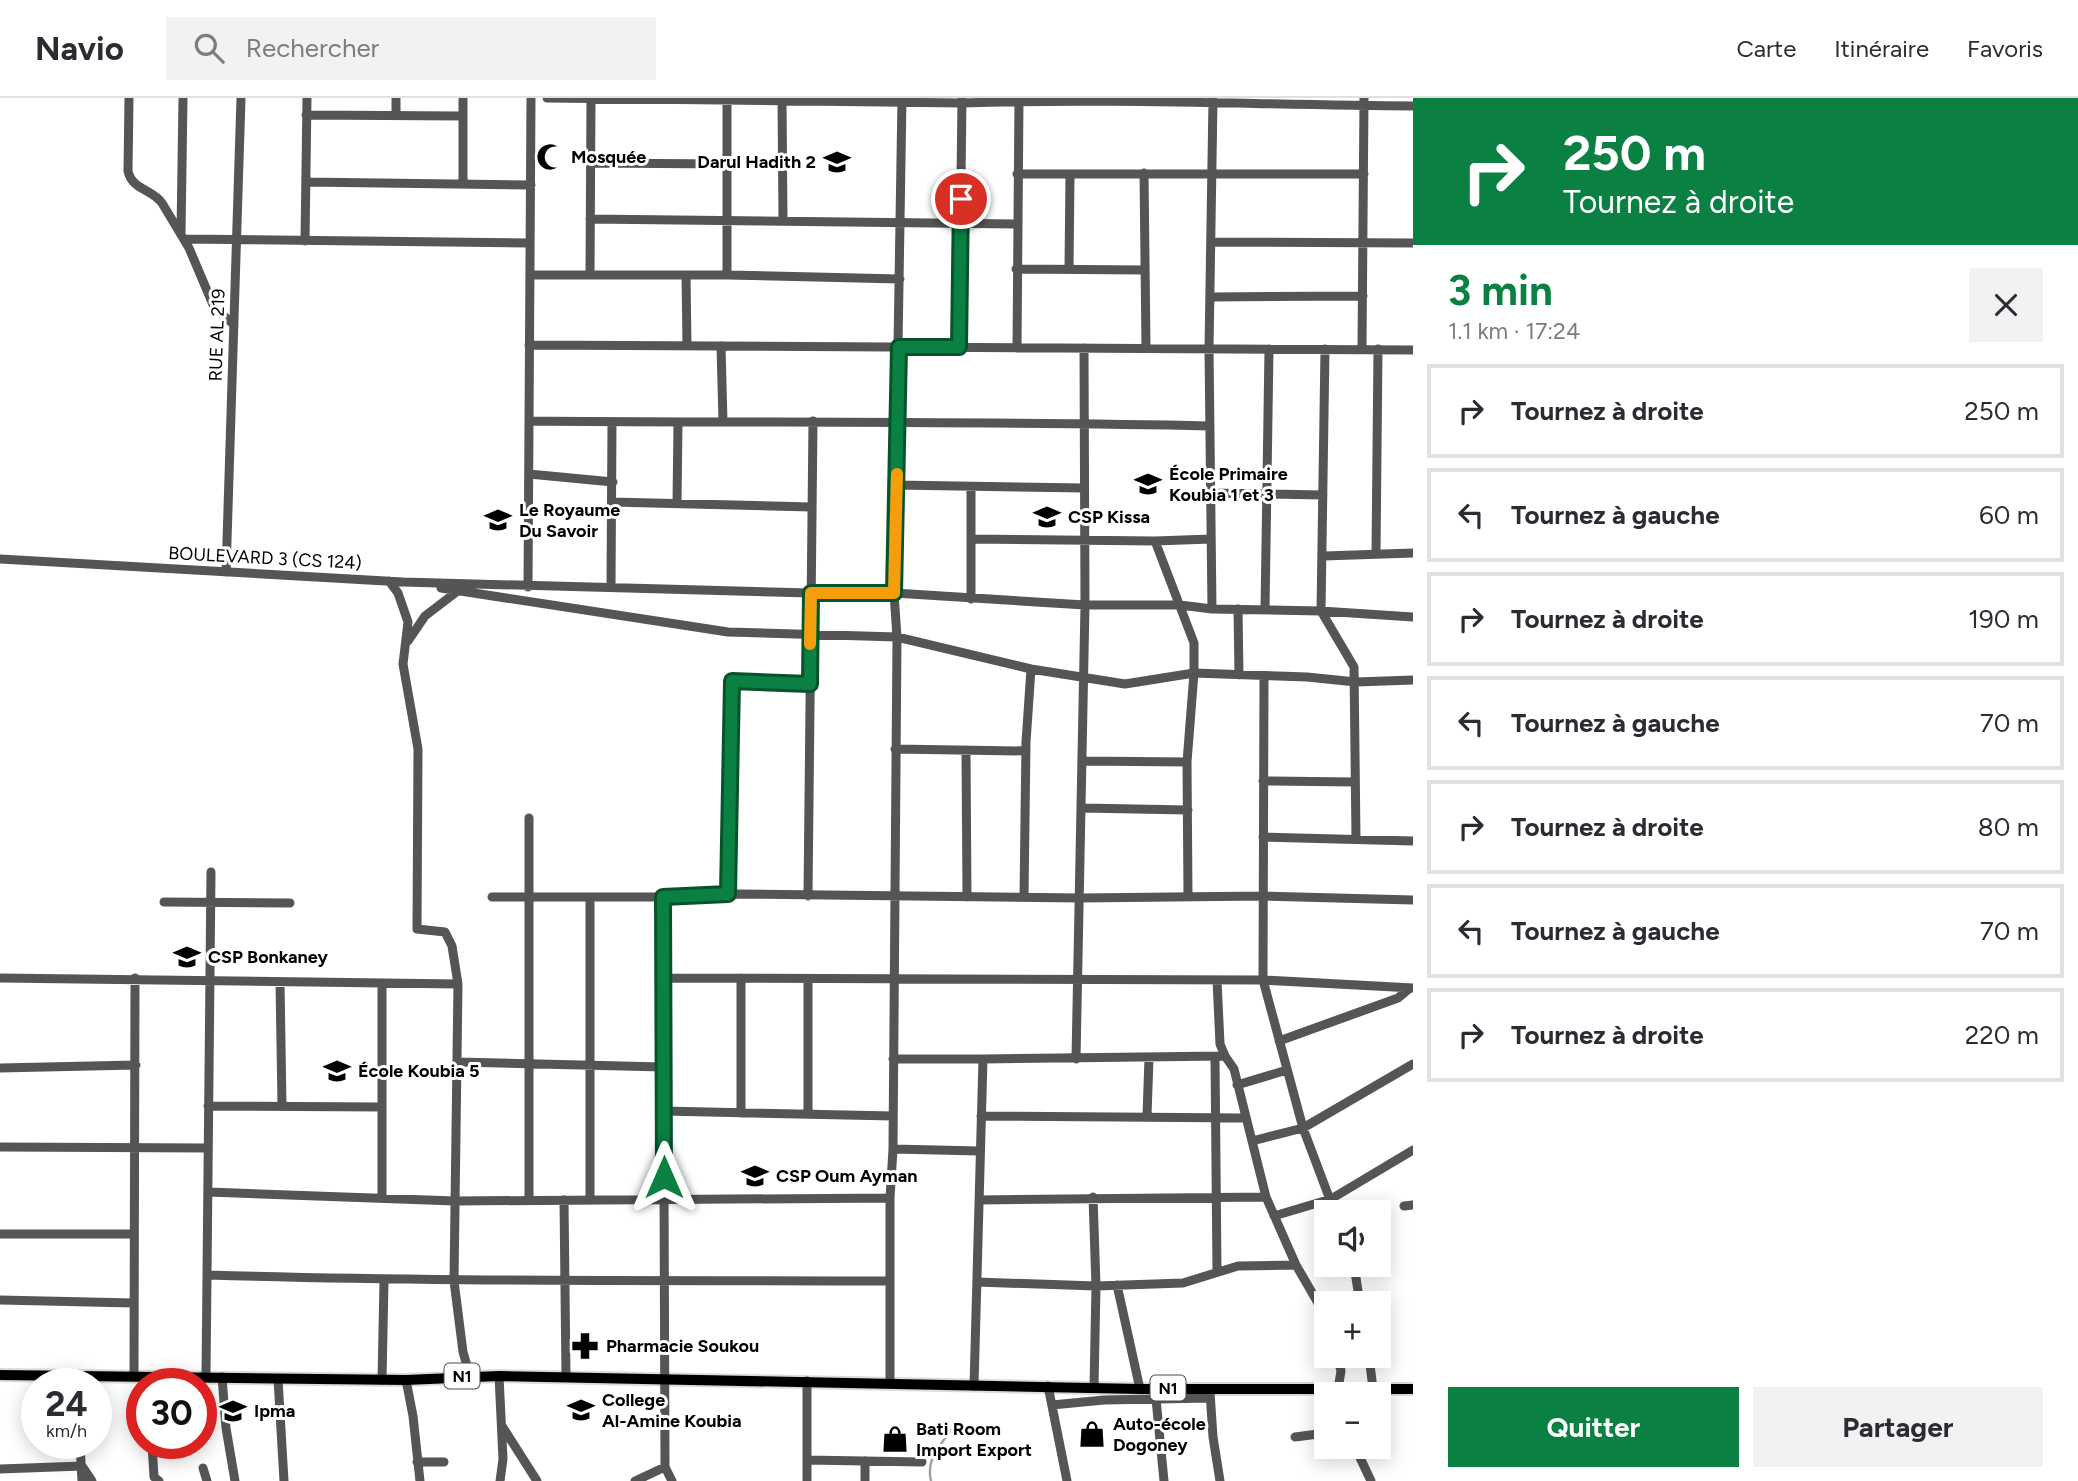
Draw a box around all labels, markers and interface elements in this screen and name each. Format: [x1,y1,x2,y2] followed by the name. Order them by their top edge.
[166,17,656,80] search box
[35,29,124,68] text: Navio
[190,29,228,67] icon: search
[246,32,379,64] text: Rechercher
[1736,34,1796,63] text: Carte
[1834,34,1929,63] text: Itinéraire
[1967,34,2043,63] text: Favoris
[1563,123,1706,182] text: 250 m
[1448,126,1539,217] icon: right
[535,142,565,172] mosque icon: Mosquée
[571,146,646,168] place label: Mosquée
[822,147,852,177] school or university icon: Darul Hadith 2
[697,151,816,173] place label: Darul Hadith 2
[931,169,991,229] pin
[942,180,980,218] icon: arrive
[1563,183,1794,221] text: Tournez à droite
[1448,265,1553,316] text: 3 min
[1969,268,2043,342] button: close
[204,288,230,382] street label: RUE AL 219
[1448,317,1580,345] text: 1.1 km · 17:24
[1452,392,1490,430] icon: right
[1511,395,1704,427] text: Tournez à droite
[1964,395,2039,427] text: 250 m
[1169,463,1288,506] place label: École Primaire Koubia 1 et 3
[1133,469,1163,499] school or university icon: École Primaire Koubia 1 et 3
[1452,496,1490,534] icon: left
[519,499,620,542] place label: Le Royaume Du Savoir
[1511,499,1720,531] text: Tournez à gauche
[1979,499,2039,531] text: 60 m
[1032,502,1062,532] school or university icon: CSP Kissa
[483,505,513,535] school or university icon: Le Royaume Du Savoir
[1068,506,1150,528] place label: CSP Kissa
[168,542,362,574] street label: BOULEVARD 3 (CS 124)
[1452,600,1490,638] icon: right
[1511,603,1704,635] text: Tournez à droite
[1968,603,2039,635] text: 190 m
[1452,704,1490,742] icon: left
[1511,707,1720,739] text: Tournez à gauche
[1980,707,2039,739] text: 70 m
[1452,808,1490,846] icon: right
[1511,811,1704,843] text: Tournez à droite
[1978,811,2039,843] text: 80 m
[1452,912,1490,950] icon: left
[1511,915,1720,947] text: Tournez à gauche
[1980,915,2039,947] text: 70 m
[172,942,202,972] school or university icon: CSP Bonkaney
[208,946,328,968] place label: CSP Bonkaney
[1452,1016,1490,1054] icon: right
[1511,1019,1704,1051] text: Tournez à droite
[1965,1019,2039,1051] text: 220 m
[322,1056,352,1086] school or university icon: École Koubia 5
[358,1060,479,1082] place label: École Koubia 5
[627,1140,701,1214] position arrow
[740,1161,770,1191] school or university icon: CSP Oum Ayman
[776,1165,917,1187] place label: CSP Oum Ayman
[1314,1200,1391,1459] map controls
[1314,1200,1391,1277] button: sound
[1314,1291,1391,1368] button: +
[570,1331,600,1361] pharmacy icon: Pharmacie Soukou
[606,1335,759,1357] place label: Pharmacie Soukou
[444,1364,480,1388] road number: N1
[126,1368,217,1459] speed limit sign: 30
[1150,1376,1186,1400] road number: N1
[1314,1382,1391,1459] button: −
[45,1383,88,1425] text: 24
[1448,1387,1739,1467] button: Quitter
[1753,1387,2043,1467] button: Partager
[602,1389,742,1432] place label: College Al-Amine Koubia
[566,1395,596,1425] school or university icon: College Al-Amine Koubia
[218,1396,248,1426] school or university icon: Ipma
[254,1400,295,1422] place label: Ipma
[1113,1413,1206,1456] place label: Auto-école Dogoney
[916,1418,1032,1461] place label: Bati Room Import Export
[1077,1419,1107,1449] shop icon: Auto-école Dogoney
[46,1420,87,1442] text: km/h
[880,1424,910,1454] shop icon: Bati Room Import Export

